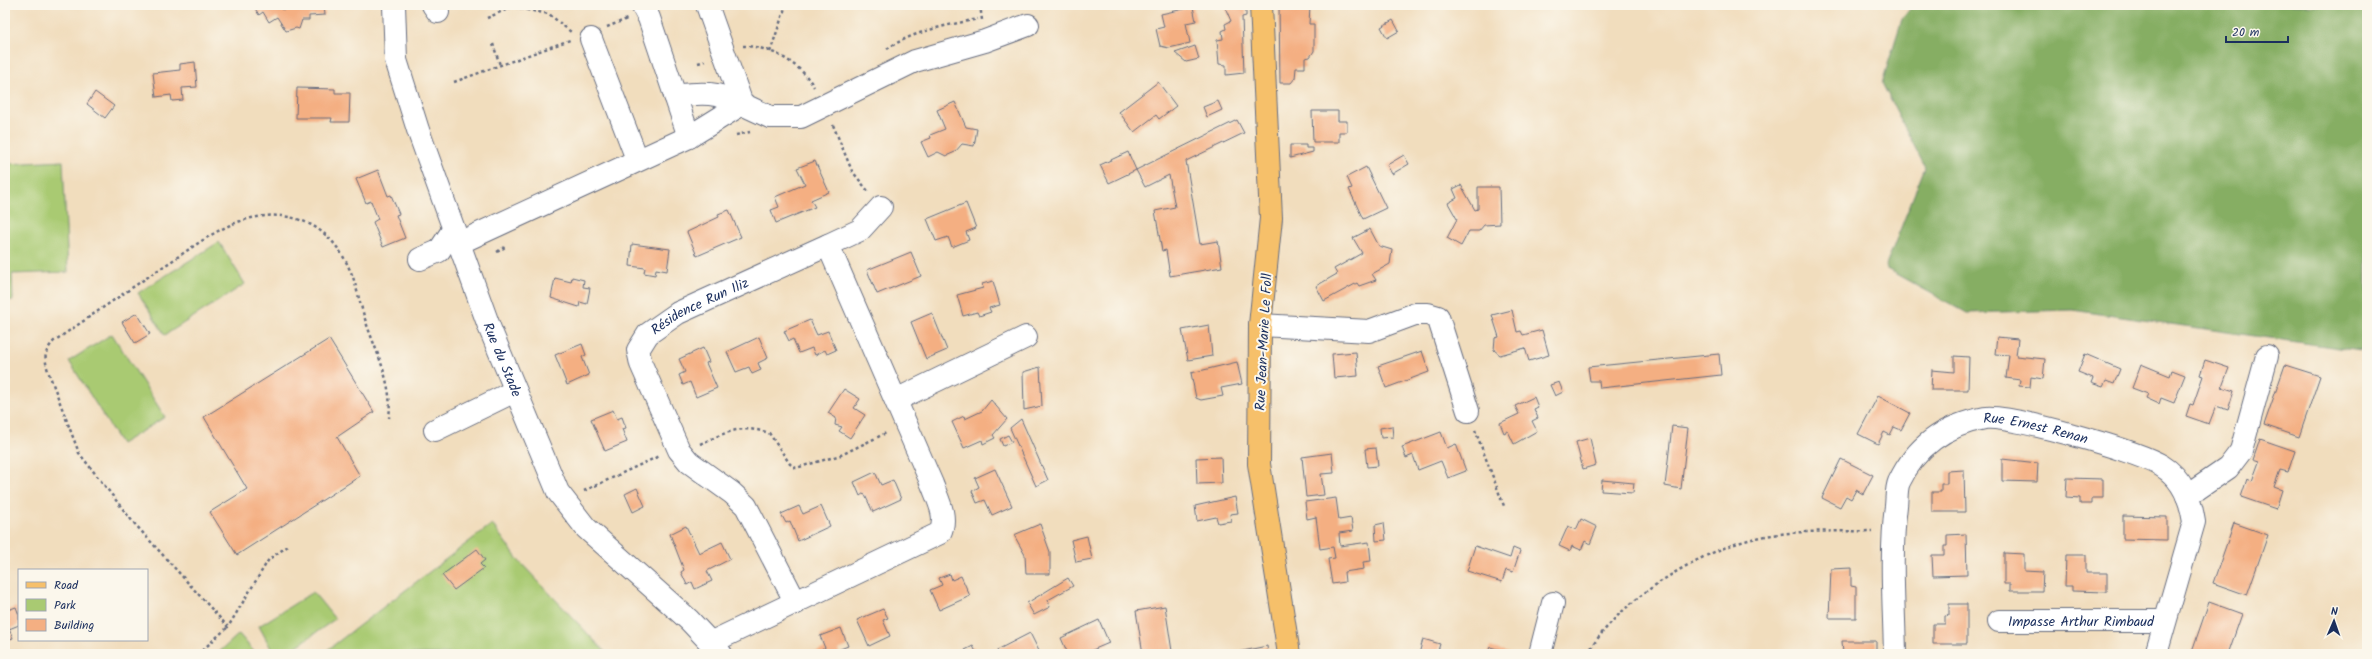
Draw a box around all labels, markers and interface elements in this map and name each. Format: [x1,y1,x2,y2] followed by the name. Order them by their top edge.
[2226,18,2288,44] scale bar
[2232,23,2260,42] text: 20 m
[646,272,752,341] street label: Résidence Run Iliz
[1249,272,1279,411] street label: Rue Jean-Marie Le Foll
[476,319,527,401] street label: Rue du Stade
[1983,408,2091,451] street label: Rue Ernest Renan
[18,569,148,641] legend
[54,576,79,595] text: Road
[54,596,76,615] text: Park
[2314,601,2354,641] north arrow
[2331,603,2338,621] text: N
[2008,611,2155,633] street label: Impasse Arthur Rimbaud
[54,616,94,635] text: Building

